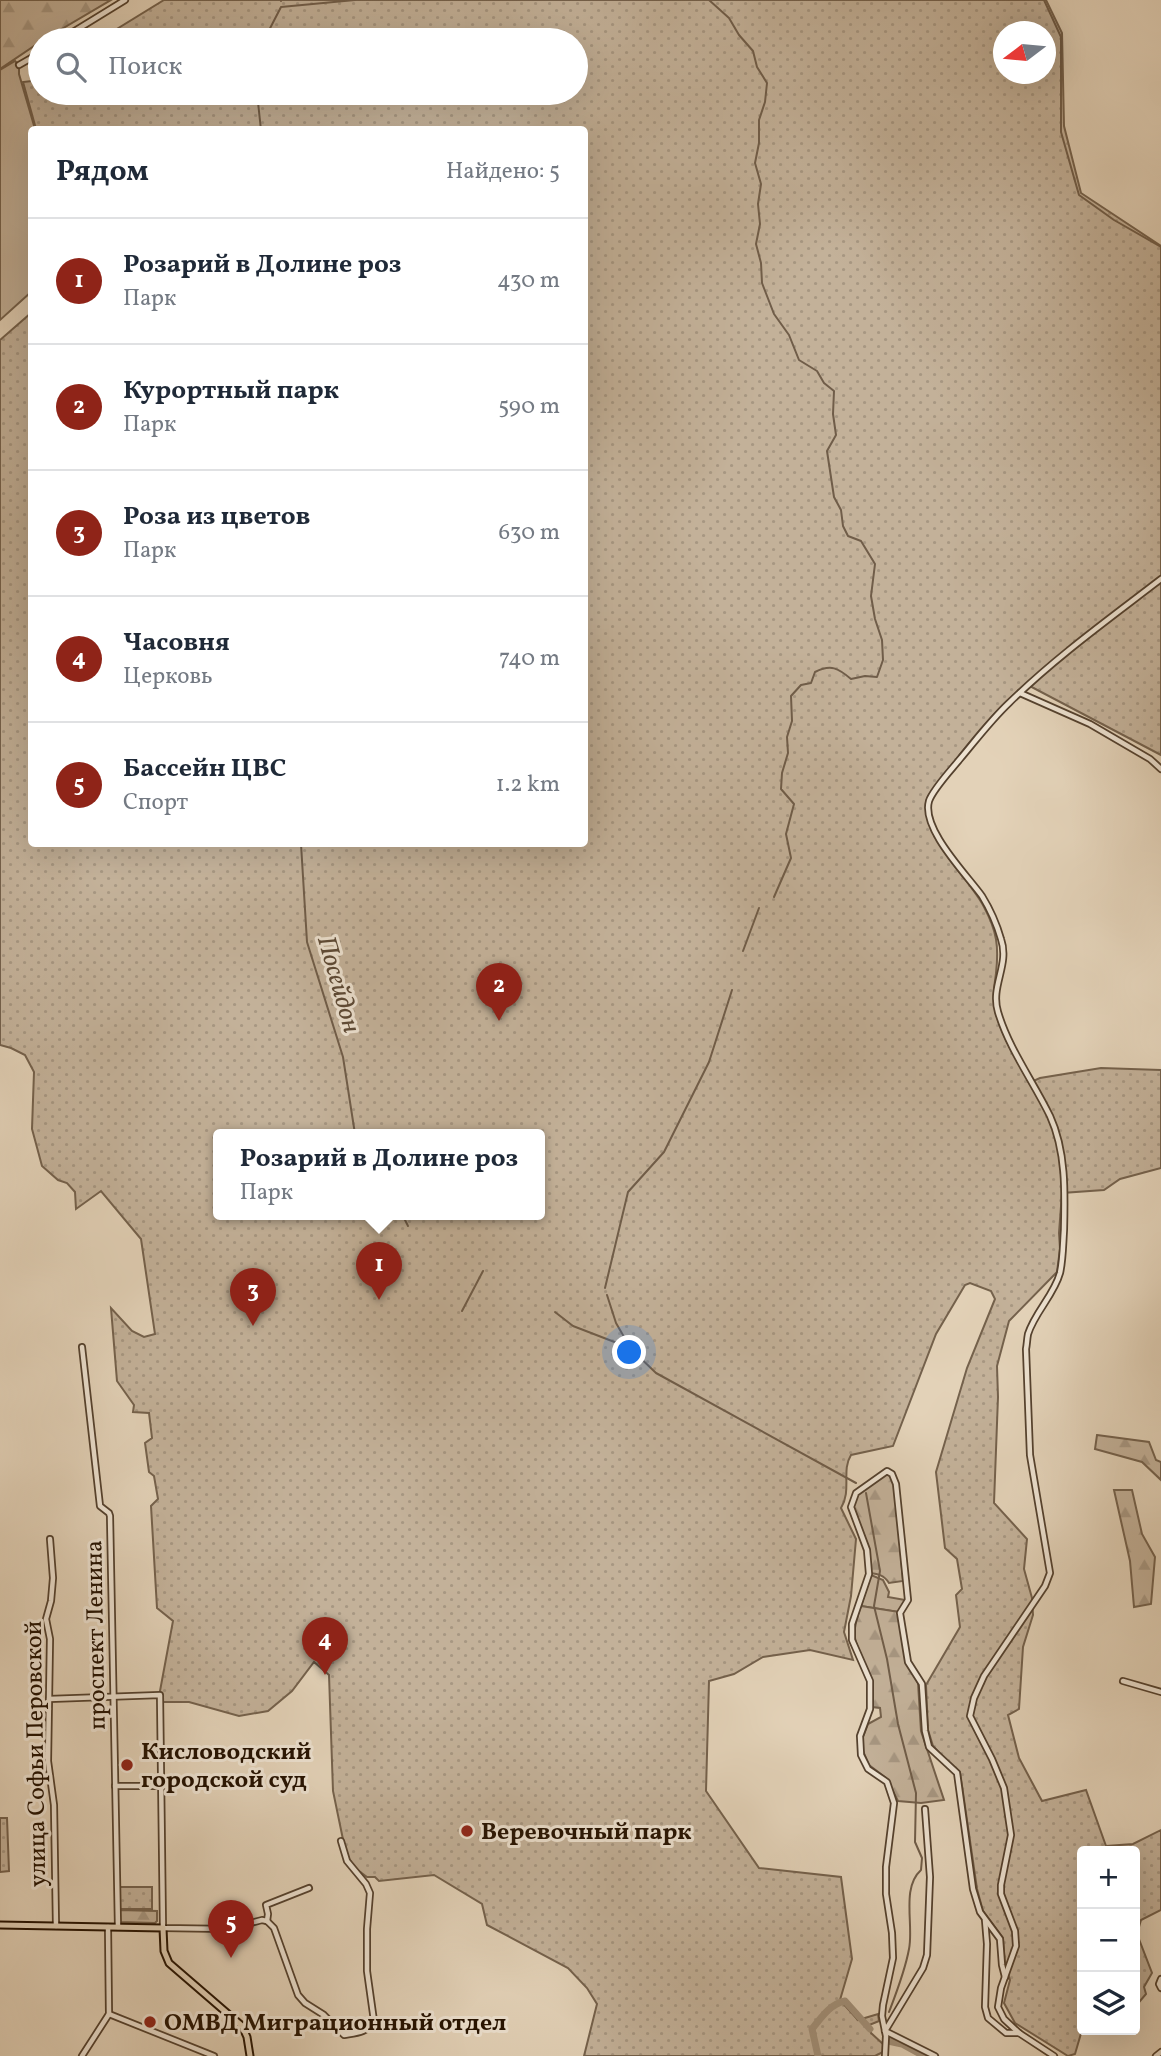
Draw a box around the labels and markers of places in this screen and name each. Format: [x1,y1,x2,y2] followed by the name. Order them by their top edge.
[476,963,522,1021] pin: 2
[356,1242,402,1300] pin: 1
[230,1268,276,1326] pin: 3
[302,1617,348,1675] pin: 4
[141,1736,311,1798] place label: Кисловодский городской суд
[119,1757,135,1773] marker: Кисловодский городской суд
[481,1816,692,1850] place label: Веревочный парк
[459,1823,475,1839] marker: Веревочный парк
[208,1900,254,1958] pin: 5
[164,2007,506,2041] place label: ОМВД Миграционный отдел
[142,2014,158,2030] marker: ОМВД Миграционный отдел

